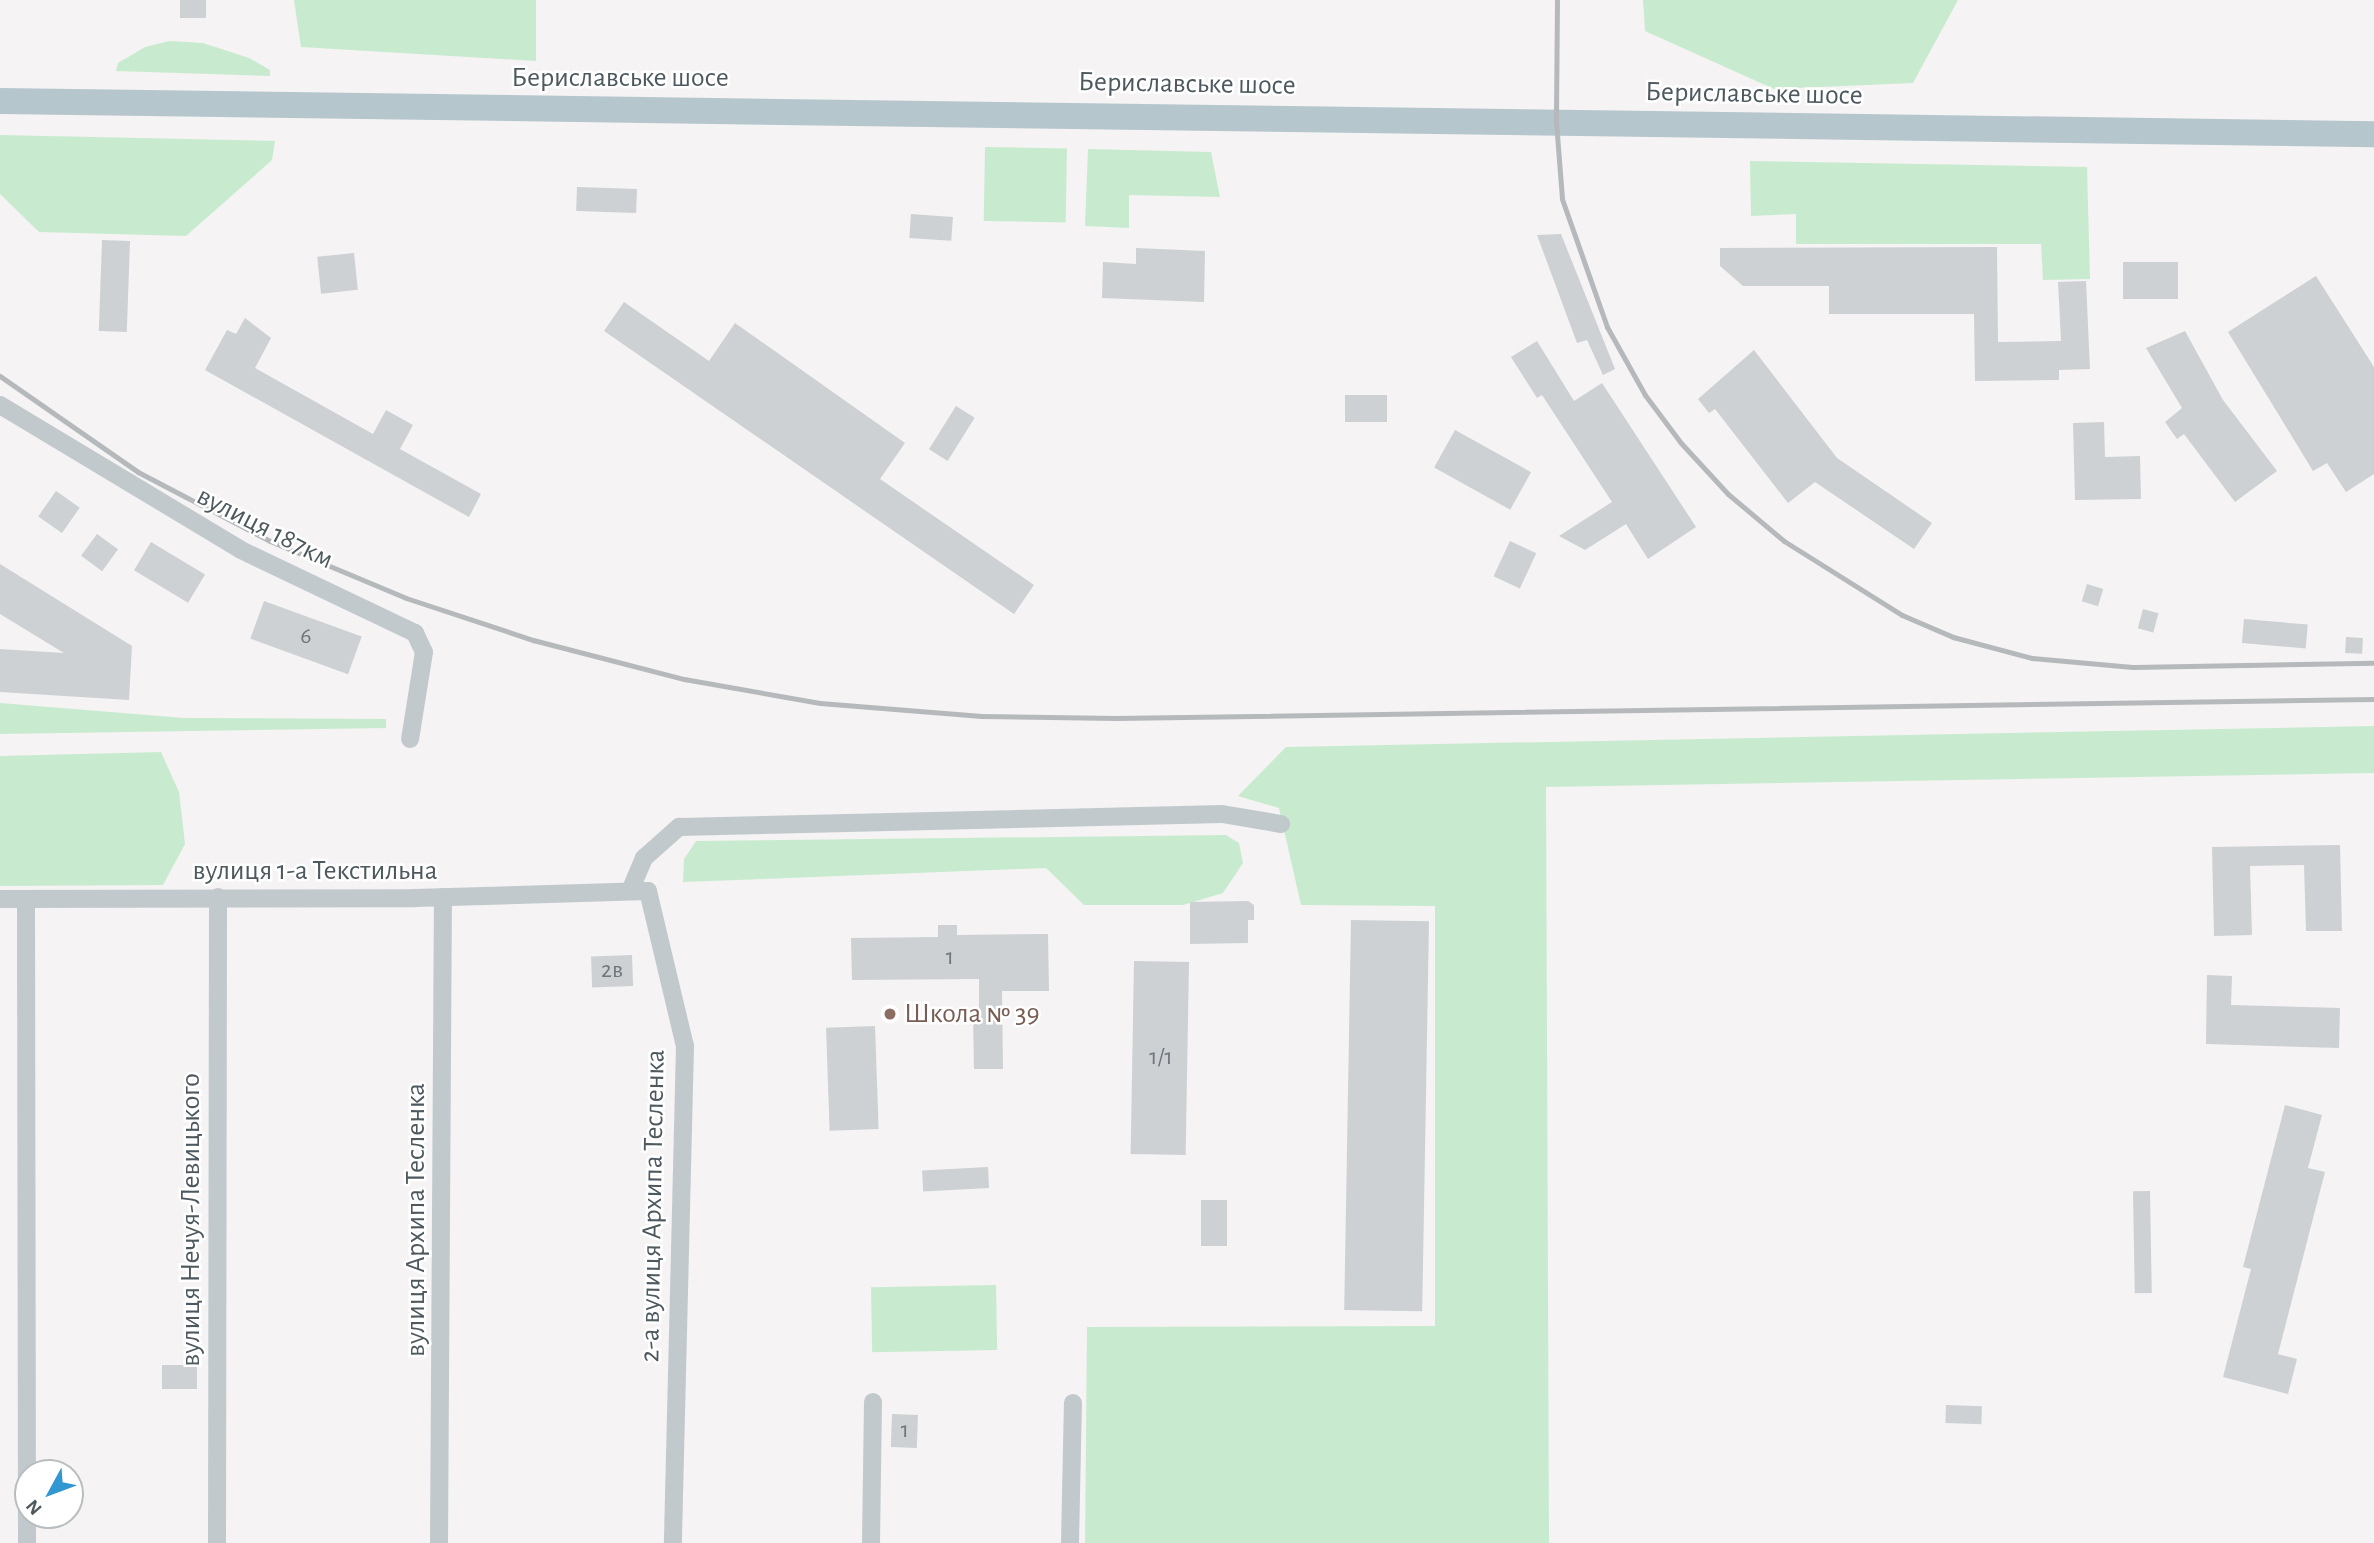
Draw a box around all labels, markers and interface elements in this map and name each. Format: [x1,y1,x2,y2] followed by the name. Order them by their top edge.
[511,61,729,95] street label: Бериславське шосе
[1078,65,1296,103] street label: Бериславське шосе
[1645,75,1863,113] street label: Бериславське шосе
[191,479,339,577] street label: вулиця 187км
[300,623,312,651] house number: 6
[193,854,437,888] street label: вулиця 1-а Текстильна
[946,944,954,972] house number: 1
[601,957,623,985] house number: 2в
[904,997,1040,1031] place label: Школа № 39
[882,1006,898,1022] marker: Школа № 39
[1149,1044,1173,1072] house number: 1/1
[633,1049,673,1363] street label: 2-а вулиця Архипа Тесленка
[174,1073,208,1367] street label: вулиця Нечуя-Левицького
[399,1083,433,1357] street label: вулиця Архипа Тесленка
[901,1417,909,1445] house number: 1
[14,1459,84,1529] north arrow
[23,1496,46,1518] text: N

